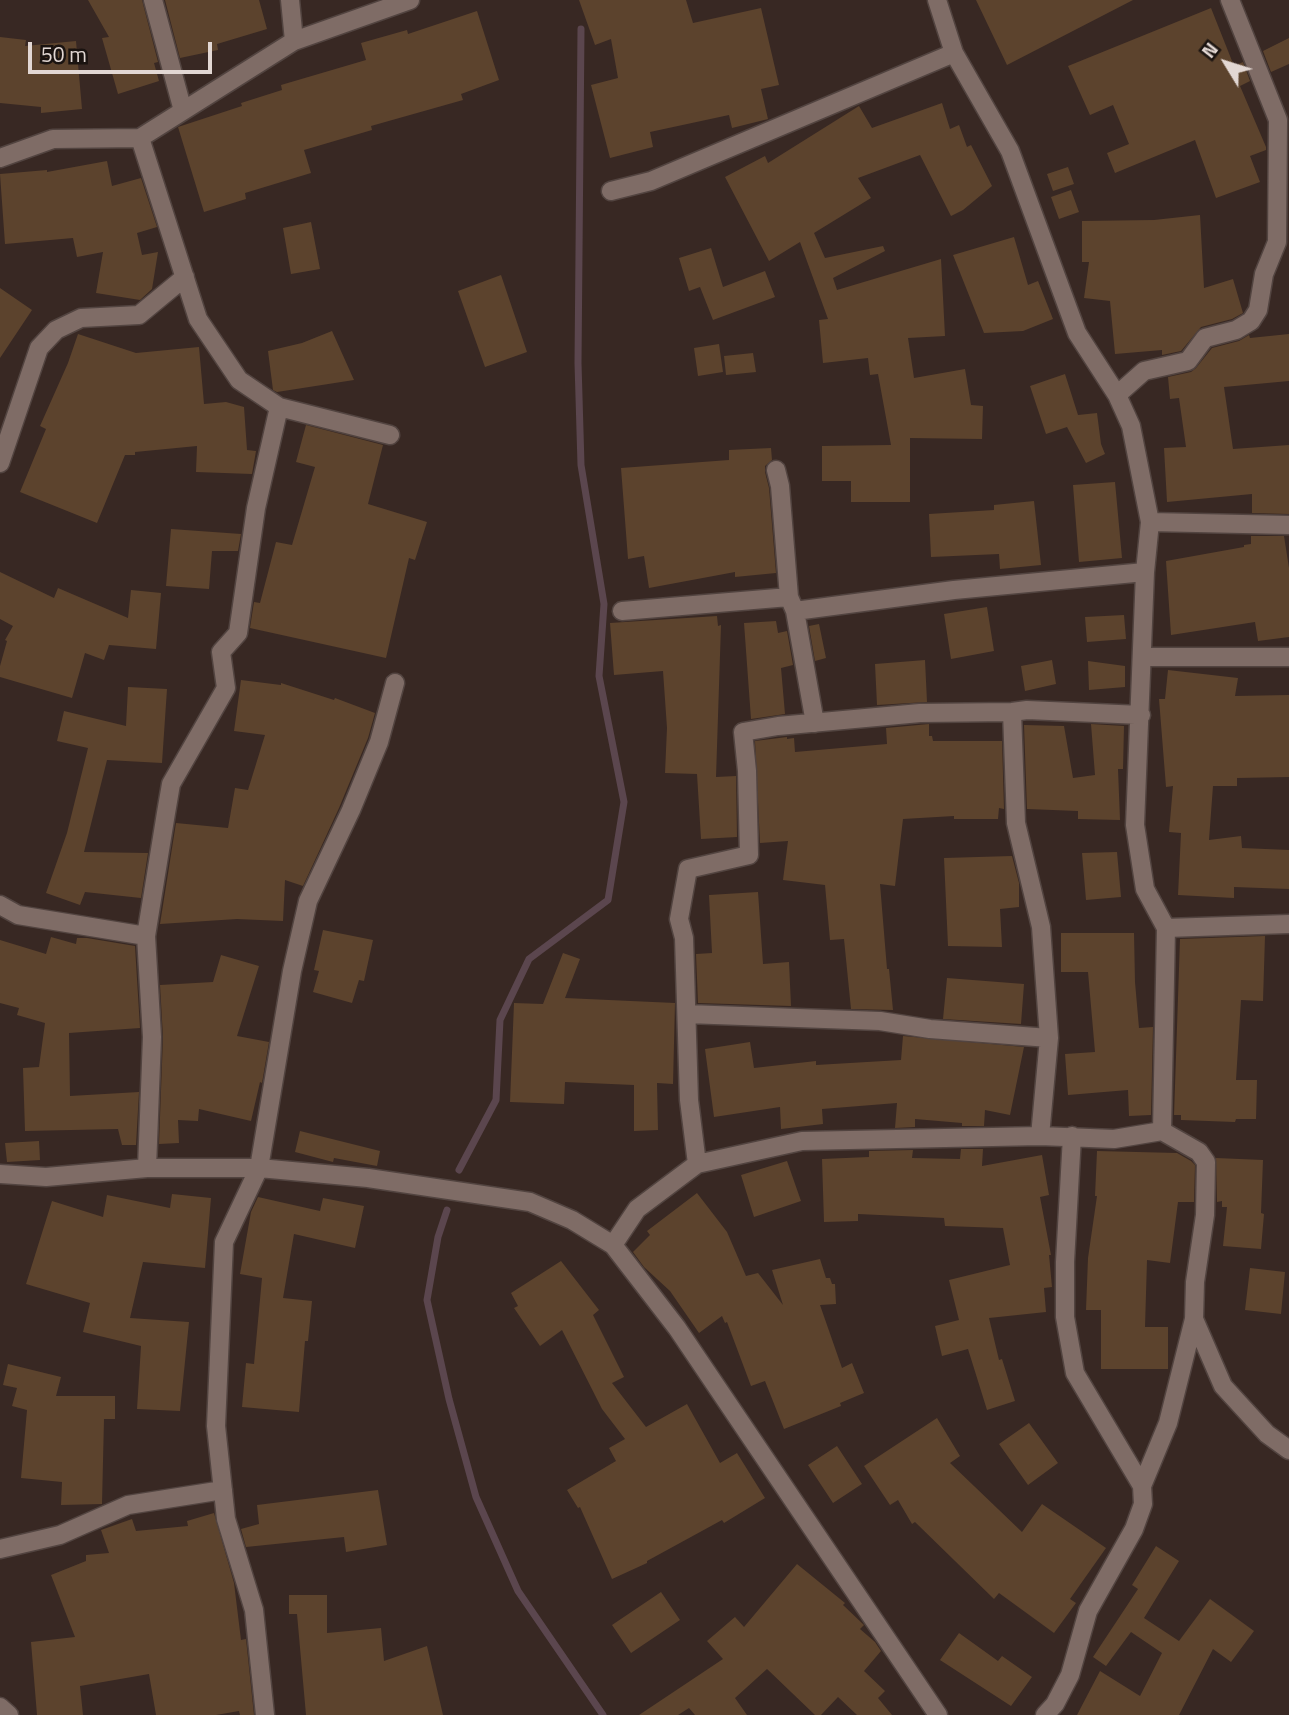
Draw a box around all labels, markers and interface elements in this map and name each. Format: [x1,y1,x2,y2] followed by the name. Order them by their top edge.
[32,28,215,72] scale bar
[1191,28,1261,98] north arrow
[1194,36,1225,64] text: N
[41,38,87,70] text: 50 m

